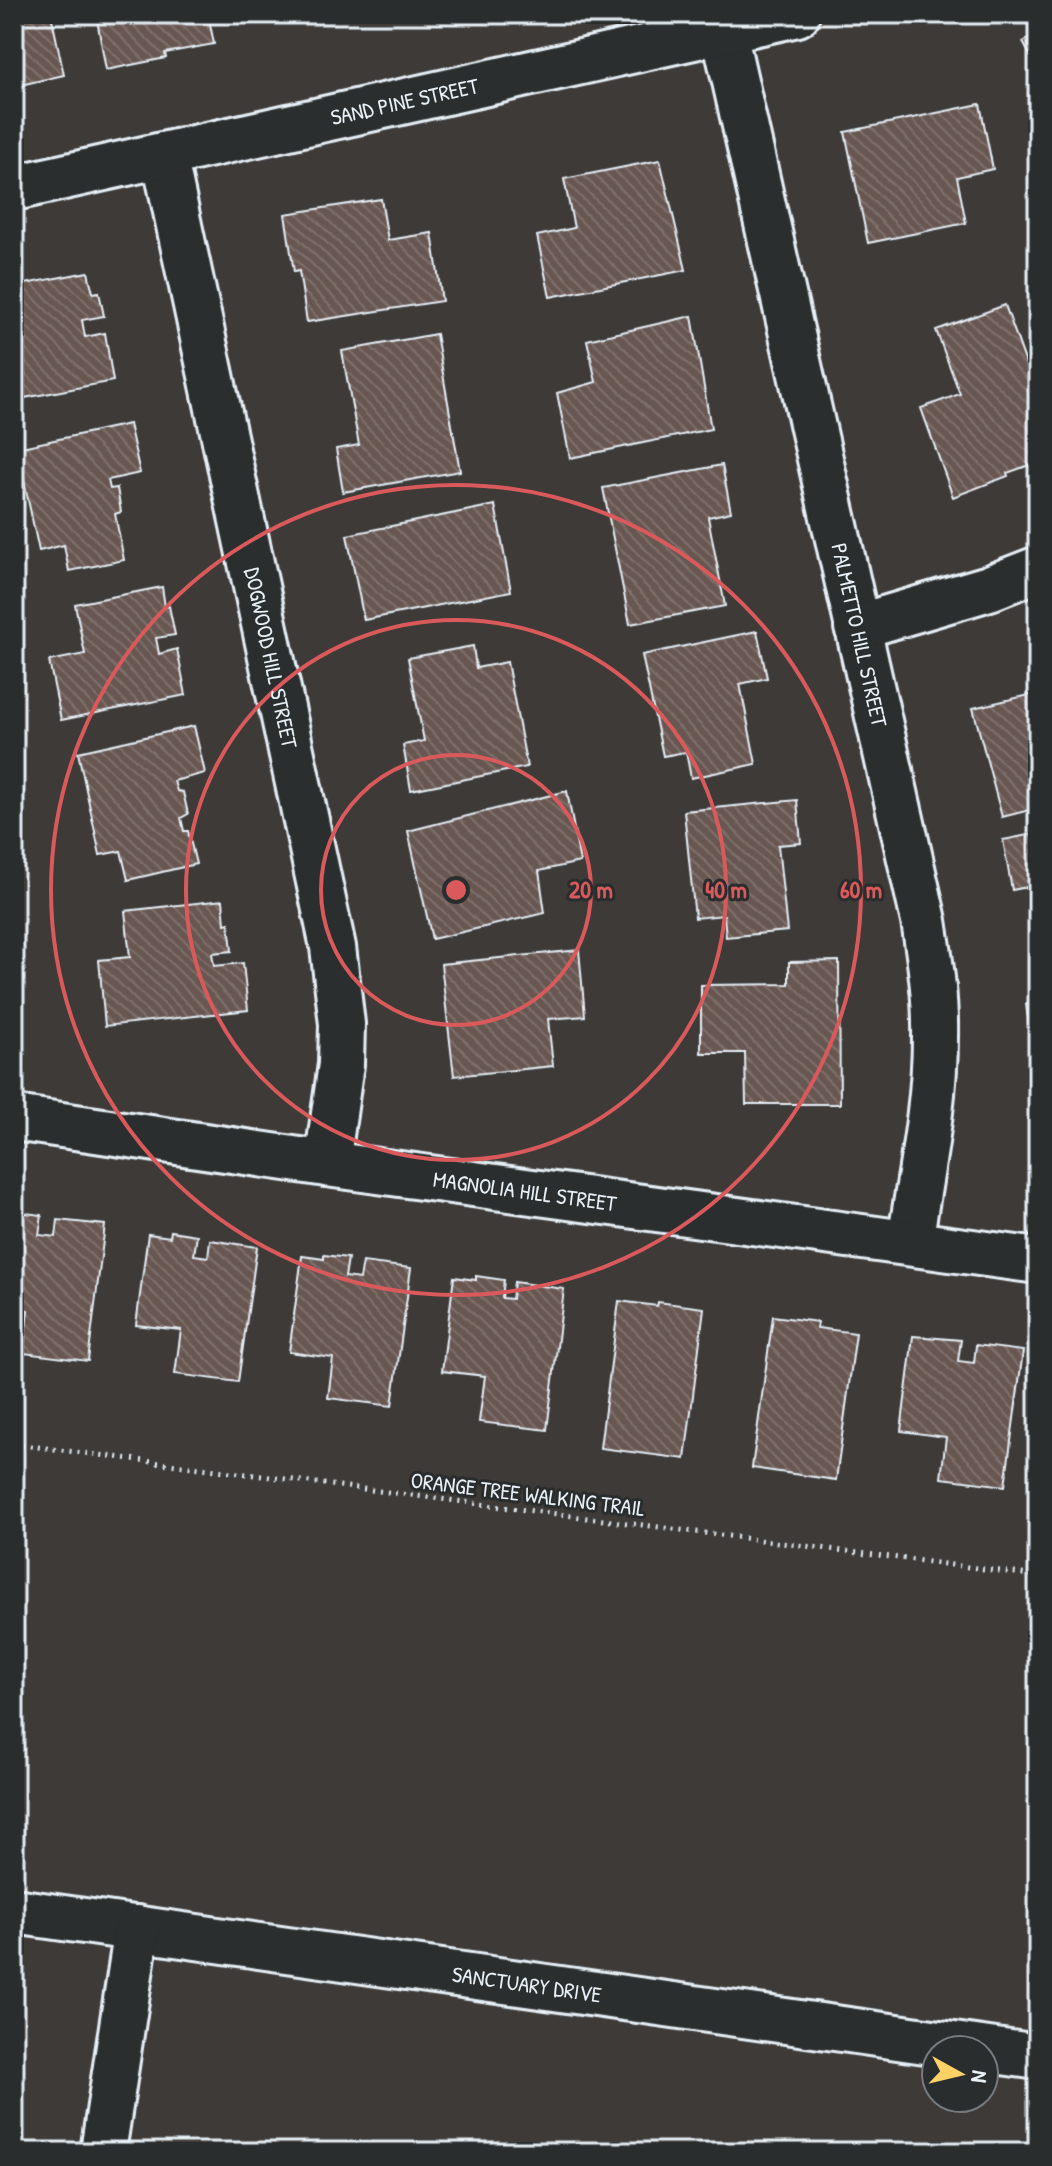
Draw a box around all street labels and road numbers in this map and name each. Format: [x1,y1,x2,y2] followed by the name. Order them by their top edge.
[328,70,482,132] street label: SAND PINE STREET
[824,540,895,730] street label: PALMETTO HILL STREET
[237,565,305,751] street label: DOGWOOD HILL STREET
[431,1164,619,1218] street label: MAGNOLIA HILL STREET
[409,1465,647,1523] street label: ORANGE TREE WALKING TRAIL
[450,1959,604,2010] street label: SANCTUARY DRIVE

